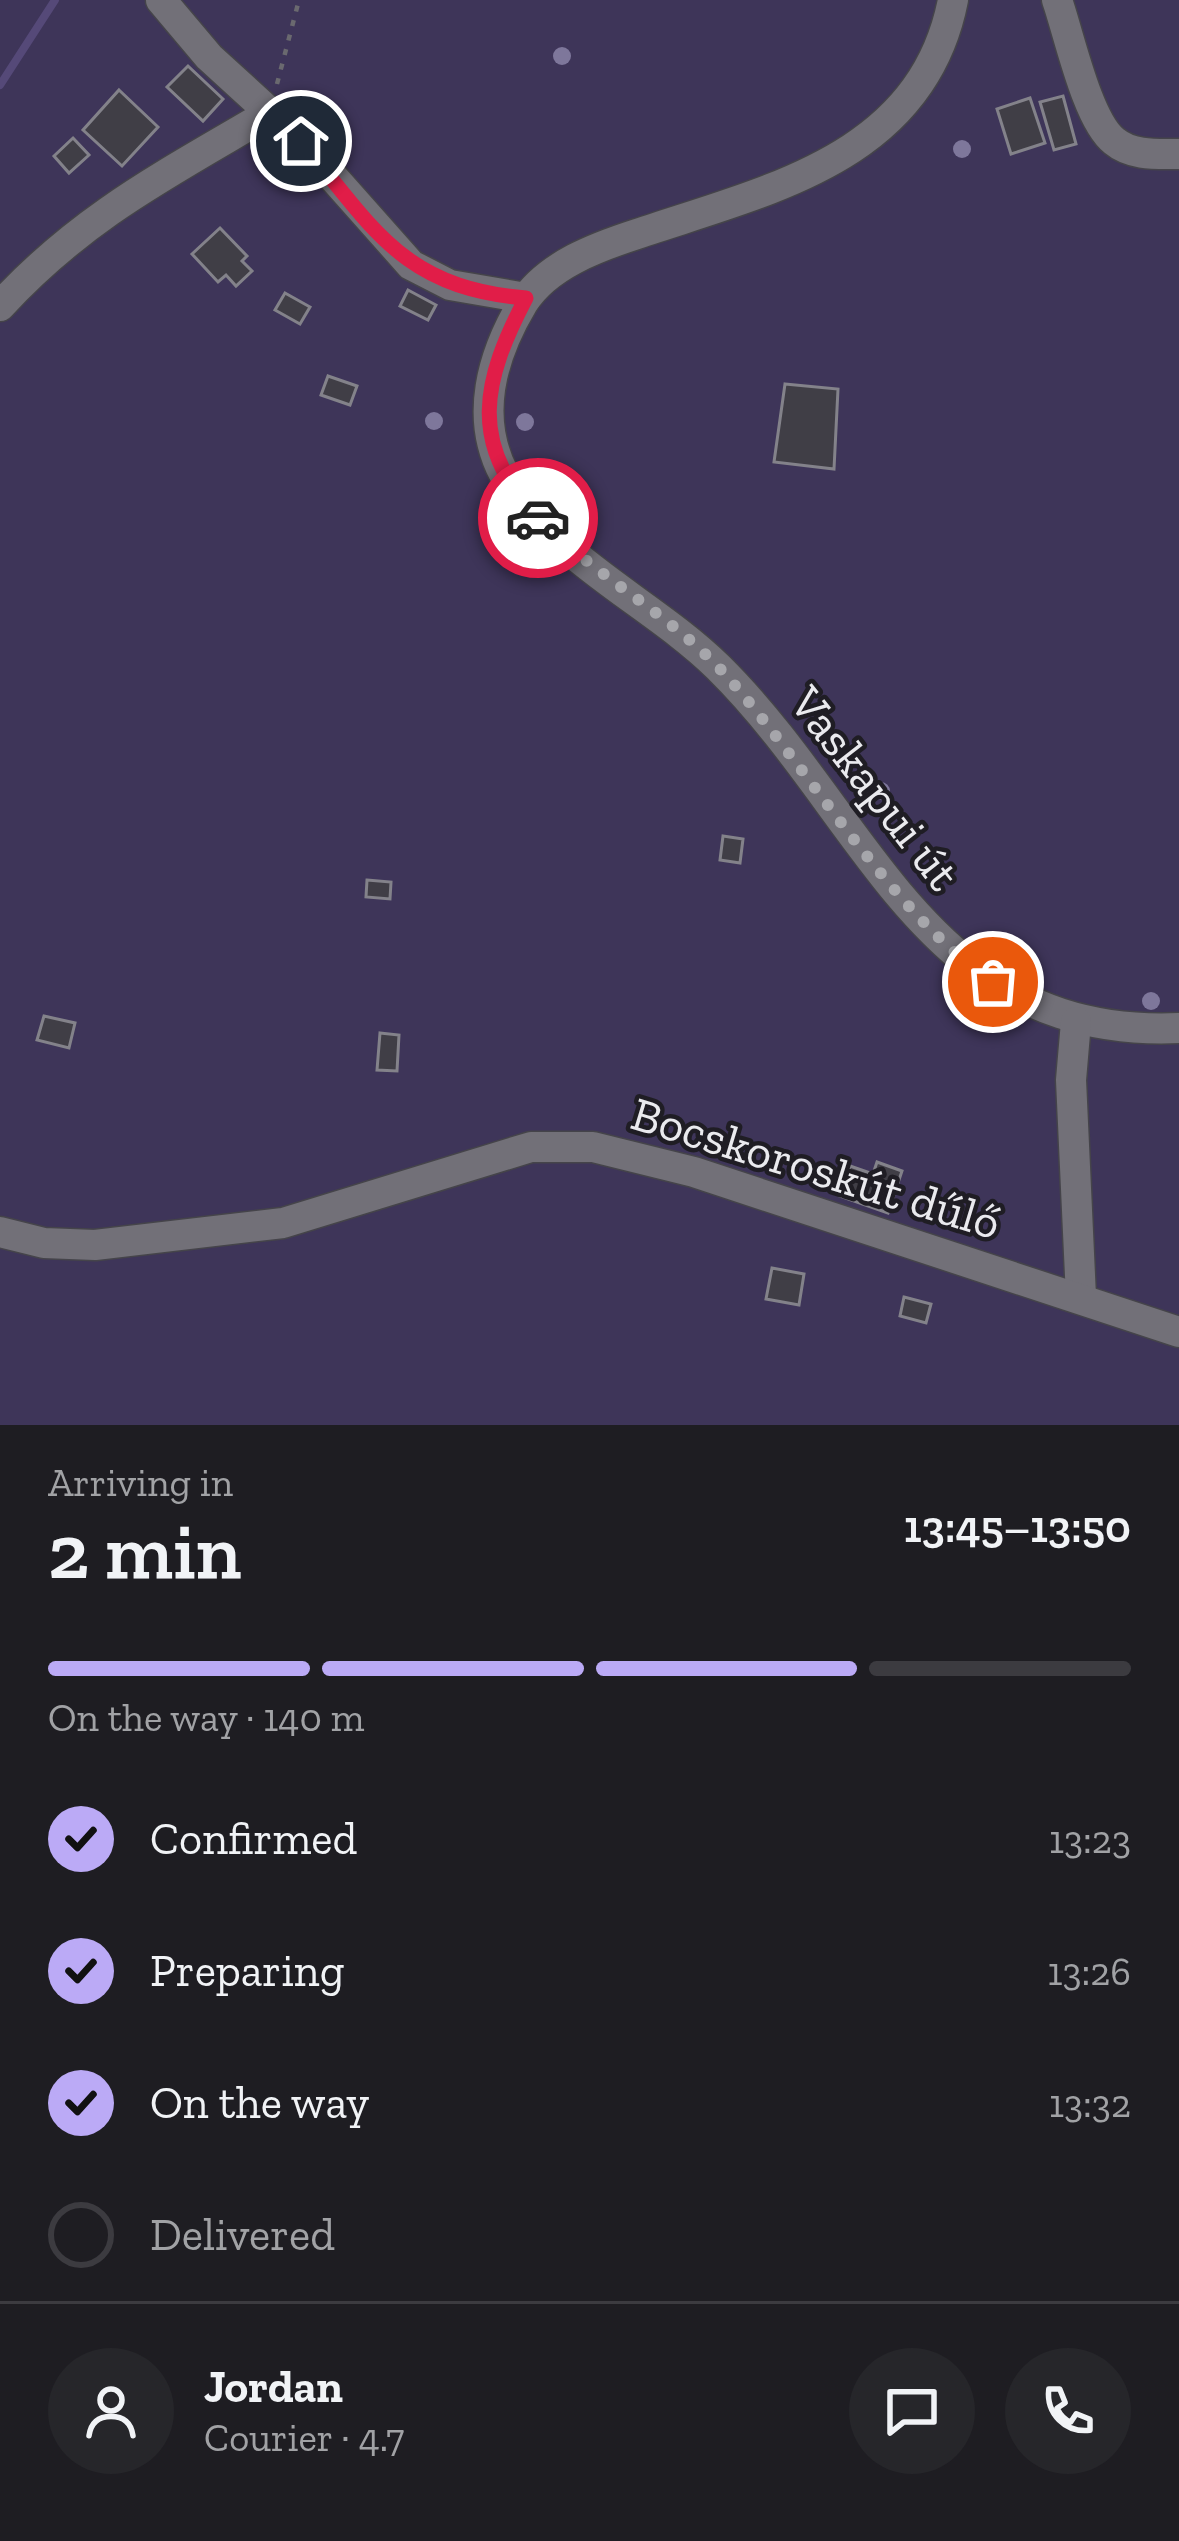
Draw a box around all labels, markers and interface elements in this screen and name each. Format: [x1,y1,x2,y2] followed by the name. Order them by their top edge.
[250,90,352,192] pin
[268,108,334,174] icon: home
[478,458,598,578] courier
[505,485,571,551] icon: car
[777,674,972,901] street label: Vaskapui út
[942,931,1044,1033] pin
[960,949,1026,1015] icon: bag
[625,1085,1007,1251] street label: Bocskoroskút dűlő
[48,1459,233,1506] text: Arriving in
[904,1500,1131,1554] text: 13:45–13:50
[48,1504,241,1598] text: 2 min
[48,1694,364,1741] text: On the way · 140 m
[48,1806,114,1872] icon: check
[150,1812,357,1866] text: Confirmed
[1049,1816,1131,1863] text: 13:23
[48,1938,114,2004] icon: check
[150,1944,344,1998] text: Preparing
[1047,1948,1131,1995] text: 13:26
[48,2070,114,2136] icon: check
[150,2076,369,2130] text: On the way
[1049,2080,1131,2127] text: 13:32
[150,2208,335,2262] text: Delivered
[48,2348,174,2474] button: person
[849,2348,975,2474] button: chat
[1005,2348,1131,2474] button: phone
[204,2360,343,2414] text: Jordan
[204,2414,404,2461] text: Courier · 4.7

